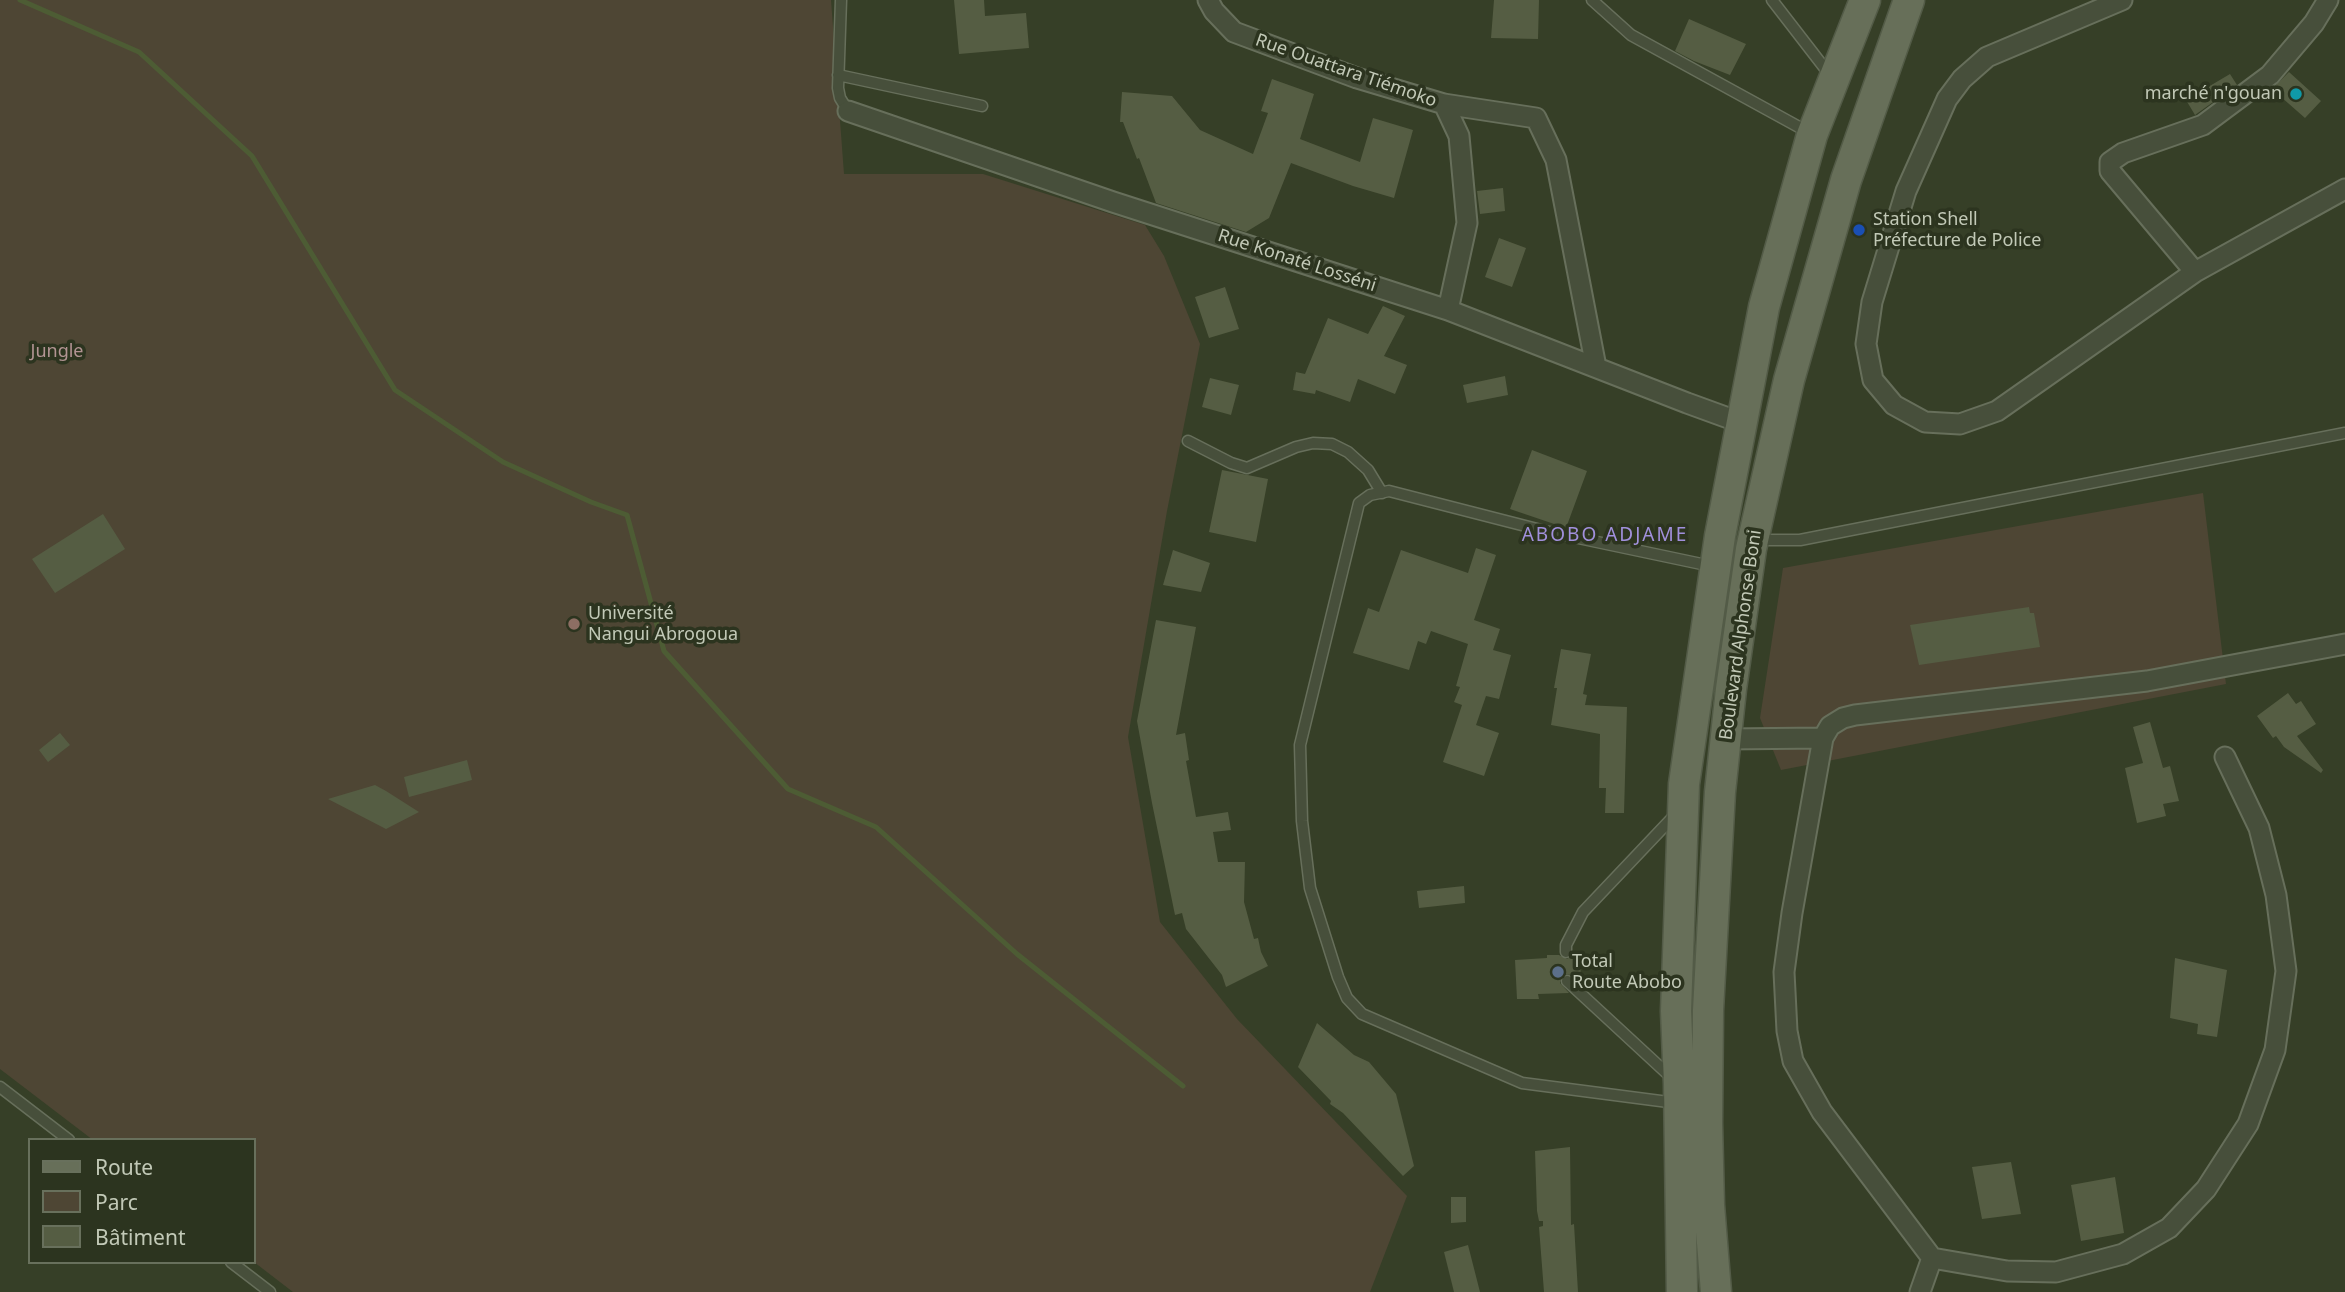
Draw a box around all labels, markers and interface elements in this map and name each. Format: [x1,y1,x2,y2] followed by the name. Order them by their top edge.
[1252,30,1440,112] street label: Rue Ouattara Tiémoko
[2145,83,2282,105] place label: marché n'gouan
[2288,86,2304,102] marker: marché n'gouan
[1873,209,2041,252] place label: Station Shell Préfecture de Police
[1851,222,1867,238] marker: Station Shell Préfecture de Police
[1215,225,1379,297] street label: Rue Konaté Losséni
[30,341,84,363] park label: Jungle
[1523,525,1687,547] district label: ABOBO ADJAME
[1716,528,1766,742] street label: Boulevard Alphonse Boni
[588,603,738,646] place label: Université Nangui Abrogoua
[566,616,582,632] marker: Université Nangui Abrogoua
[1572,951,1682,993] place label: Total Route Abobo
[1550,964,1566,980] marker: Total Route Abobo
[28,1138,256,1264] legend
[95,1153,153,1181] text: Route
[95,1188,138,1216] text: Parc
[95,1223,185,1251] text: Bâtiment

